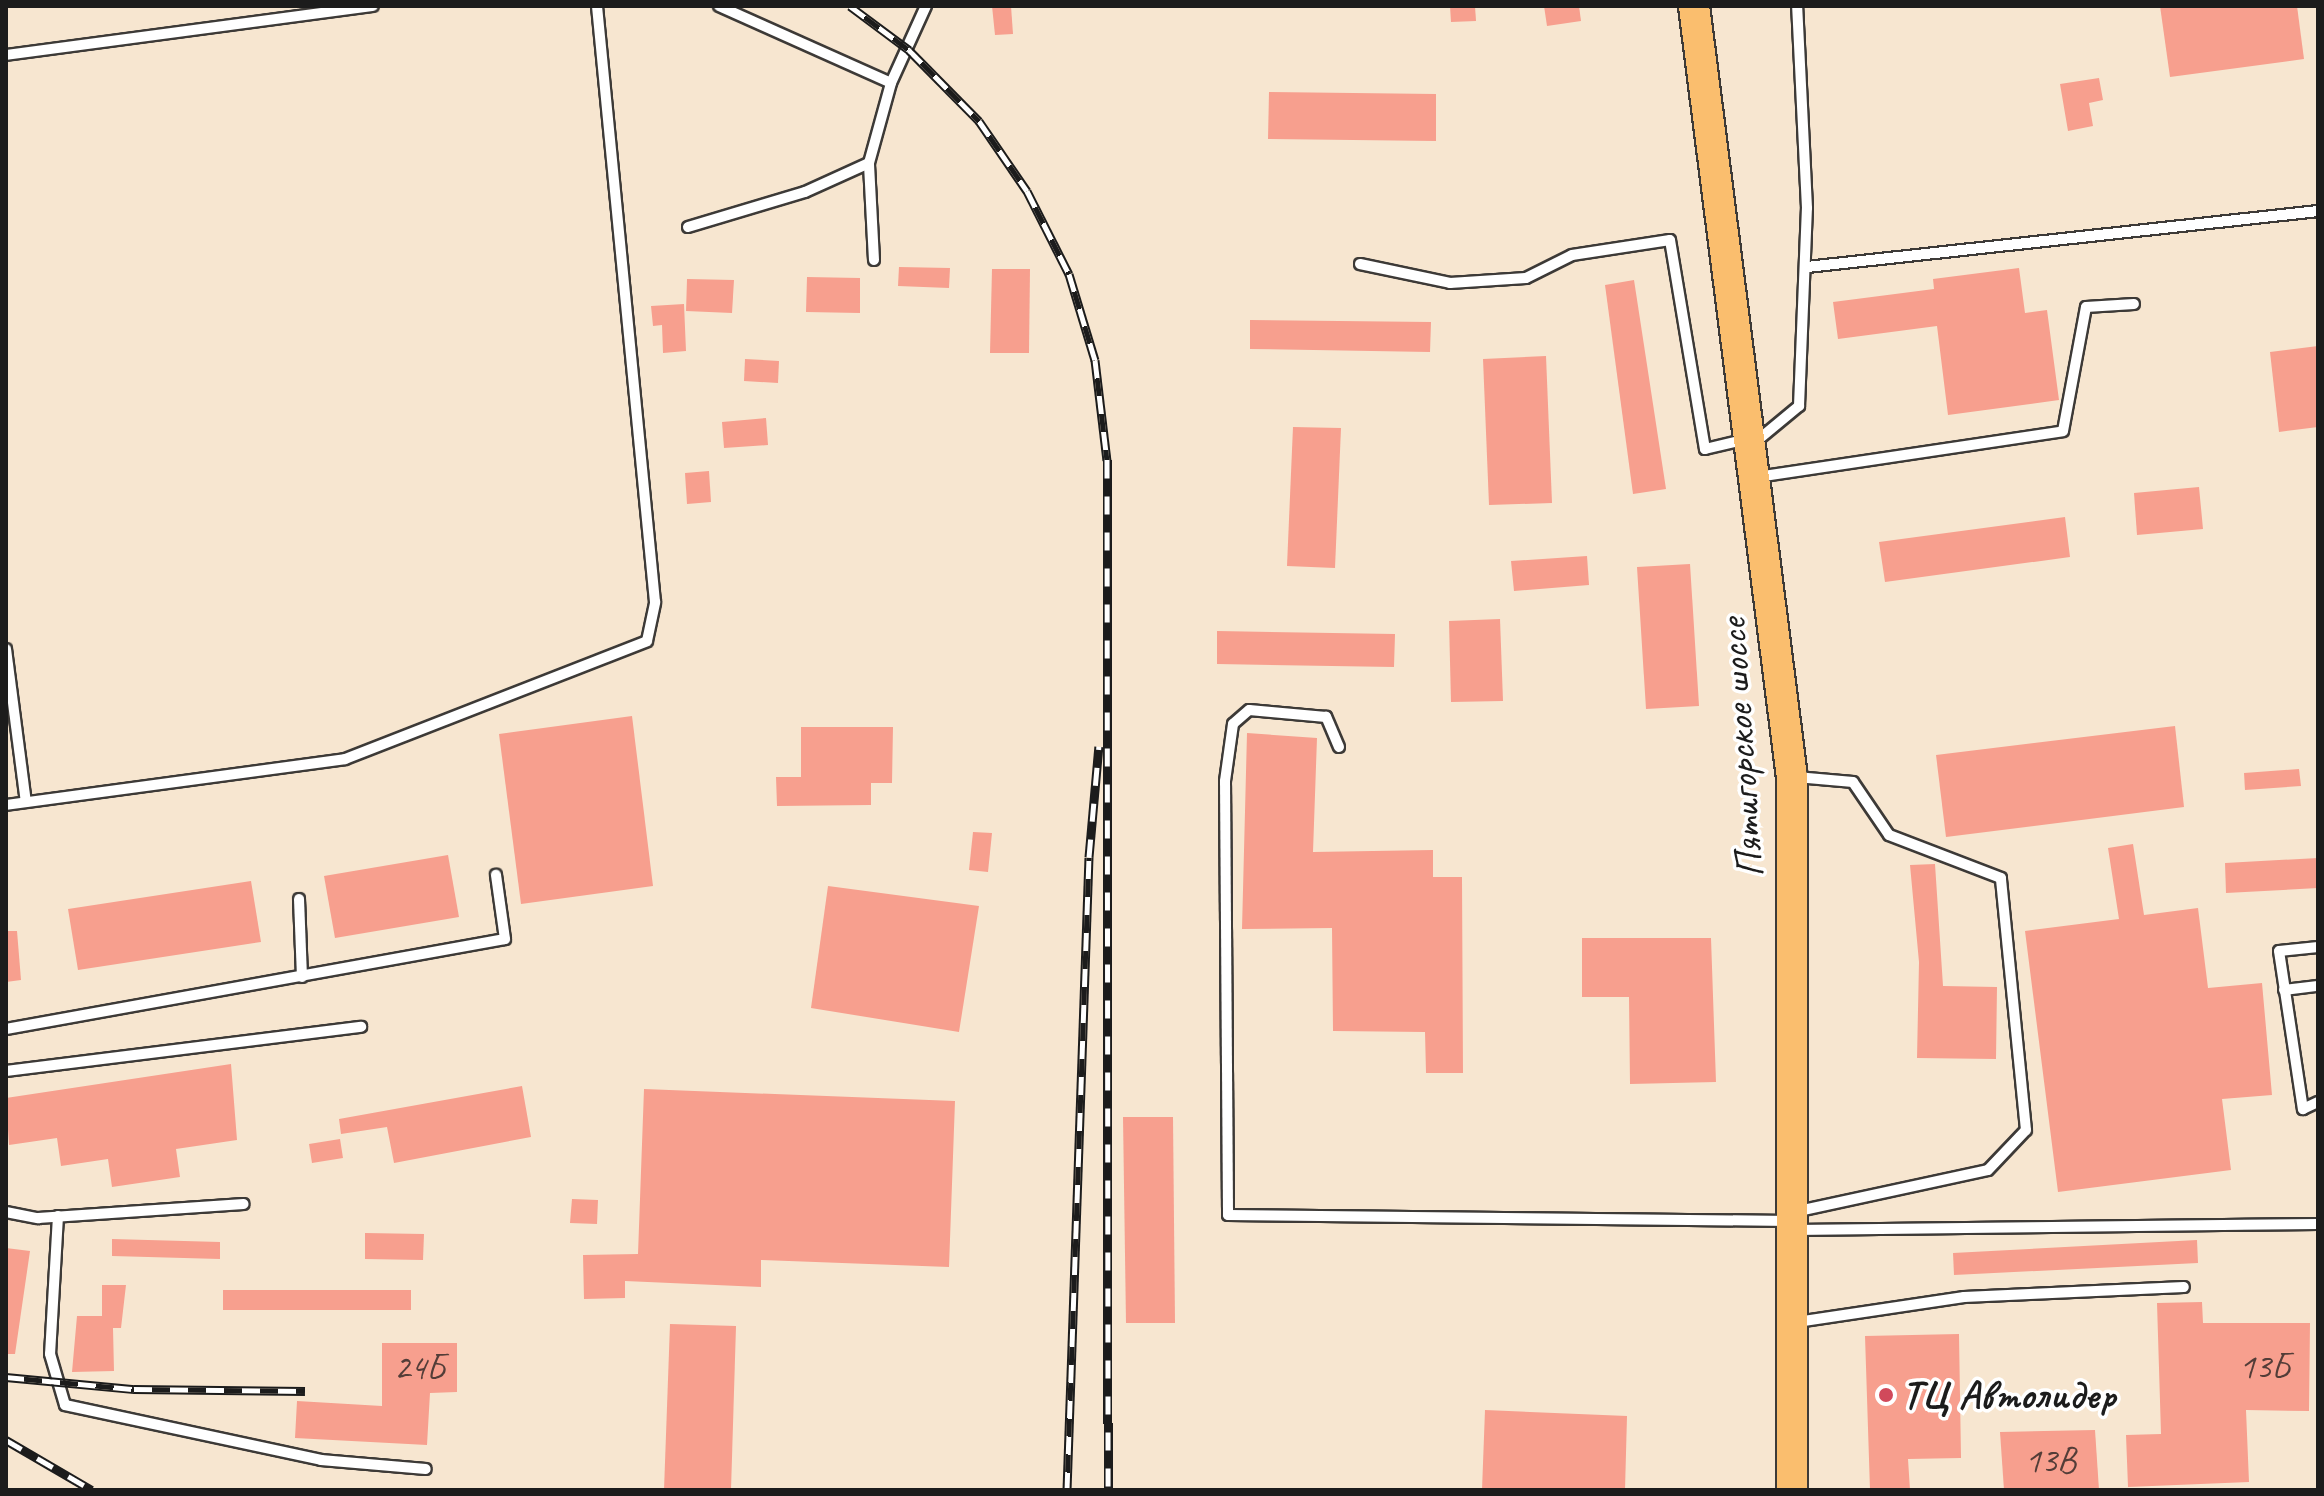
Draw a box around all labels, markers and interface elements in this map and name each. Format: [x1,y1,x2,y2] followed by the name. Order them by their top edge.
[1708,615,1774,881] street label: Пятигорское шоссе
[2239,1345,2289,1389] house number: 13Б
[394,1346,444,1390] house number: 24Б
[1902,1371,2116,1419] place label: ТЦ Автолидер
[1877,1386,1895,1404] marker: ТЦ Автолидер
[2025,1439,2075,1483] house number: 13В

